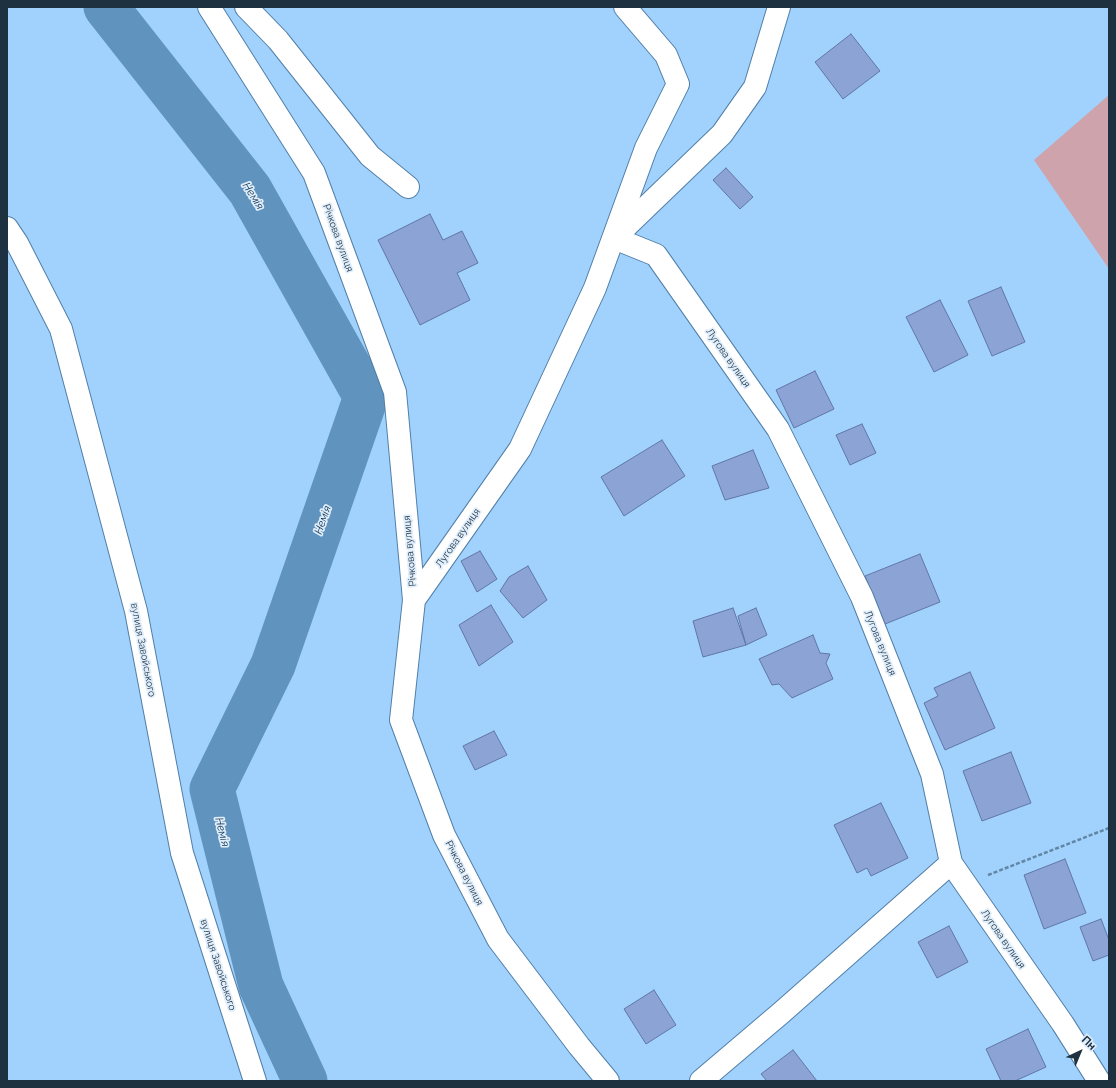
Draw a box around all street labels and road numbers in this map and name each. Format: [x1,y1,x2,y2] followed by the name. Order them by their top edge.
[320,203,356,273] street label: Річкова вулиця
[703,326,753,390] street label: Лугова вулиця
[433,506,483,570] street label: Лугова вулиця
[401,515,419,587] street label: Річкова вулиця
[128,602,158,698] street label: вулиця Завойського
[861,609,899,677] street label: Лугова вулиця
[443,839,485,907] street label: Річкова вулиця
[978,907,1028,971] street label: Лугова вулиця
[198,918,238,1012] street label: вулиця Завойського

